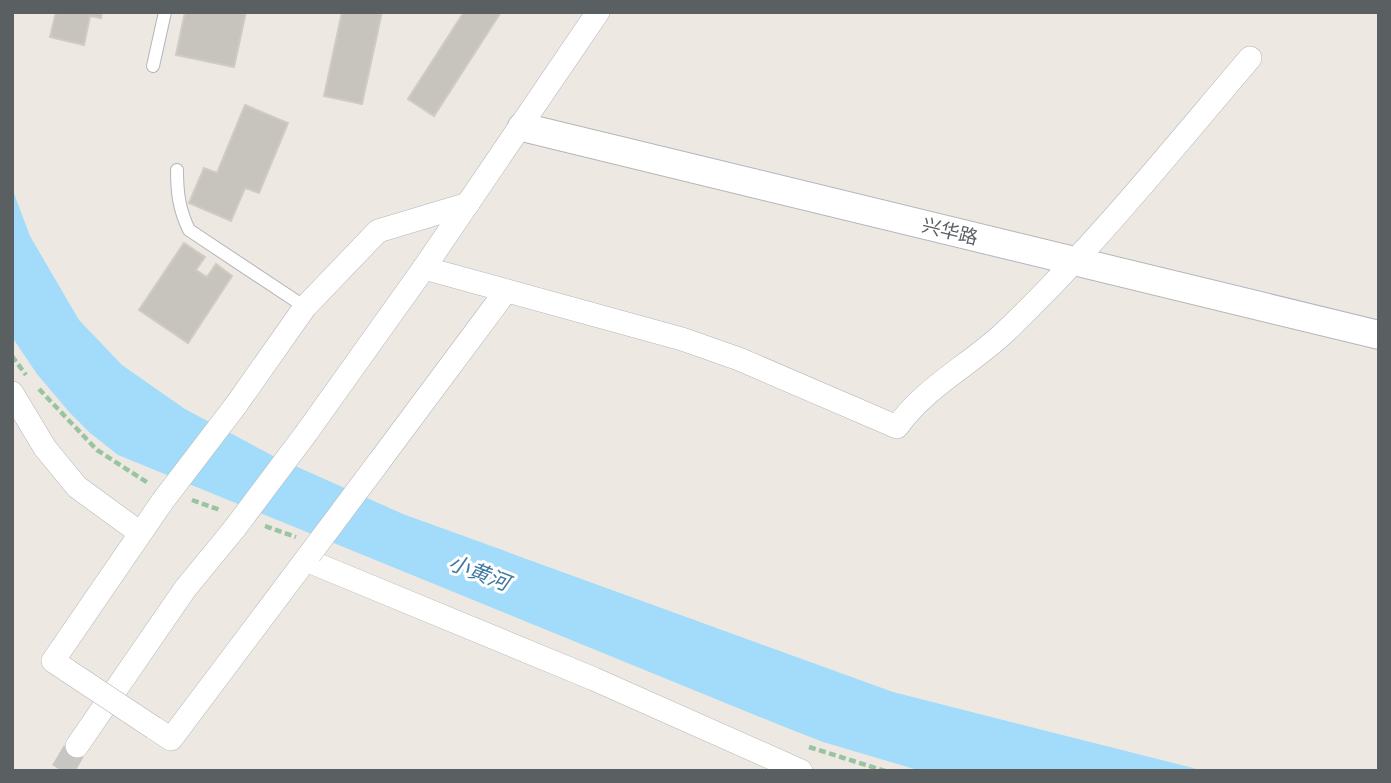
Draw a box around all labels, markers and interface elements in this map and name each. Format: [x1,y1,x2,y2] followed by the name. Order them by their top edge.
[919,213,980,250] street label: 兴华路
[445,551,516,597] water label: 小黄河

